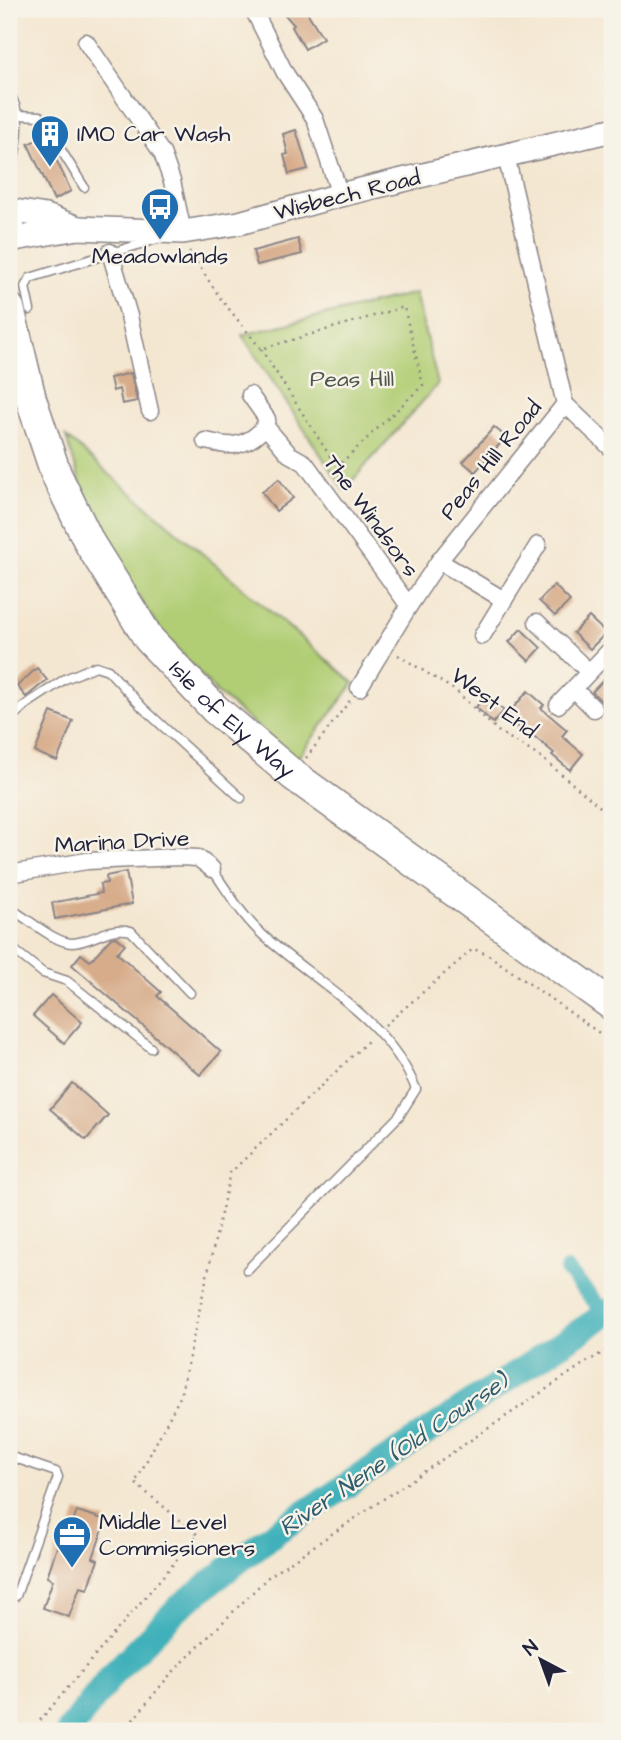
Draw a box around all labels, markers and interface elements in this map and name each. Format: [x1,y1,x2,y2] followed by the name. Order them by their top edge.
[29,113,71,168] building icon: IMO Car Wash
[77,118,231,150] place label: IMO Car Wash
[270,161,424,229] street label: Wisbech Road
[139,186,181,241] bus stop icon: Meadowlands
[92,240,228,272] place label: Meadowlands
[310,363,394,395] park label: Peas Hill
[433,393,550,527] street label: Peas Hill Road
[316,448,426,584] street label: The Windsors
[161,654,302,787] street label: Isle of Ely Way
[444,660,544,746] street label: West End
[54,822,190,862] street label: Marina Drive
[273,1364,518,1545] water label: River Nene (Old Course)
[99,1506,255,1564] place label: Middle Level Commissioners
[51,1514,93,1569] office icon: Middle Level Commissioners
[505,1624,576,1694] north arrow
[517,1634,544,1662] text: N

